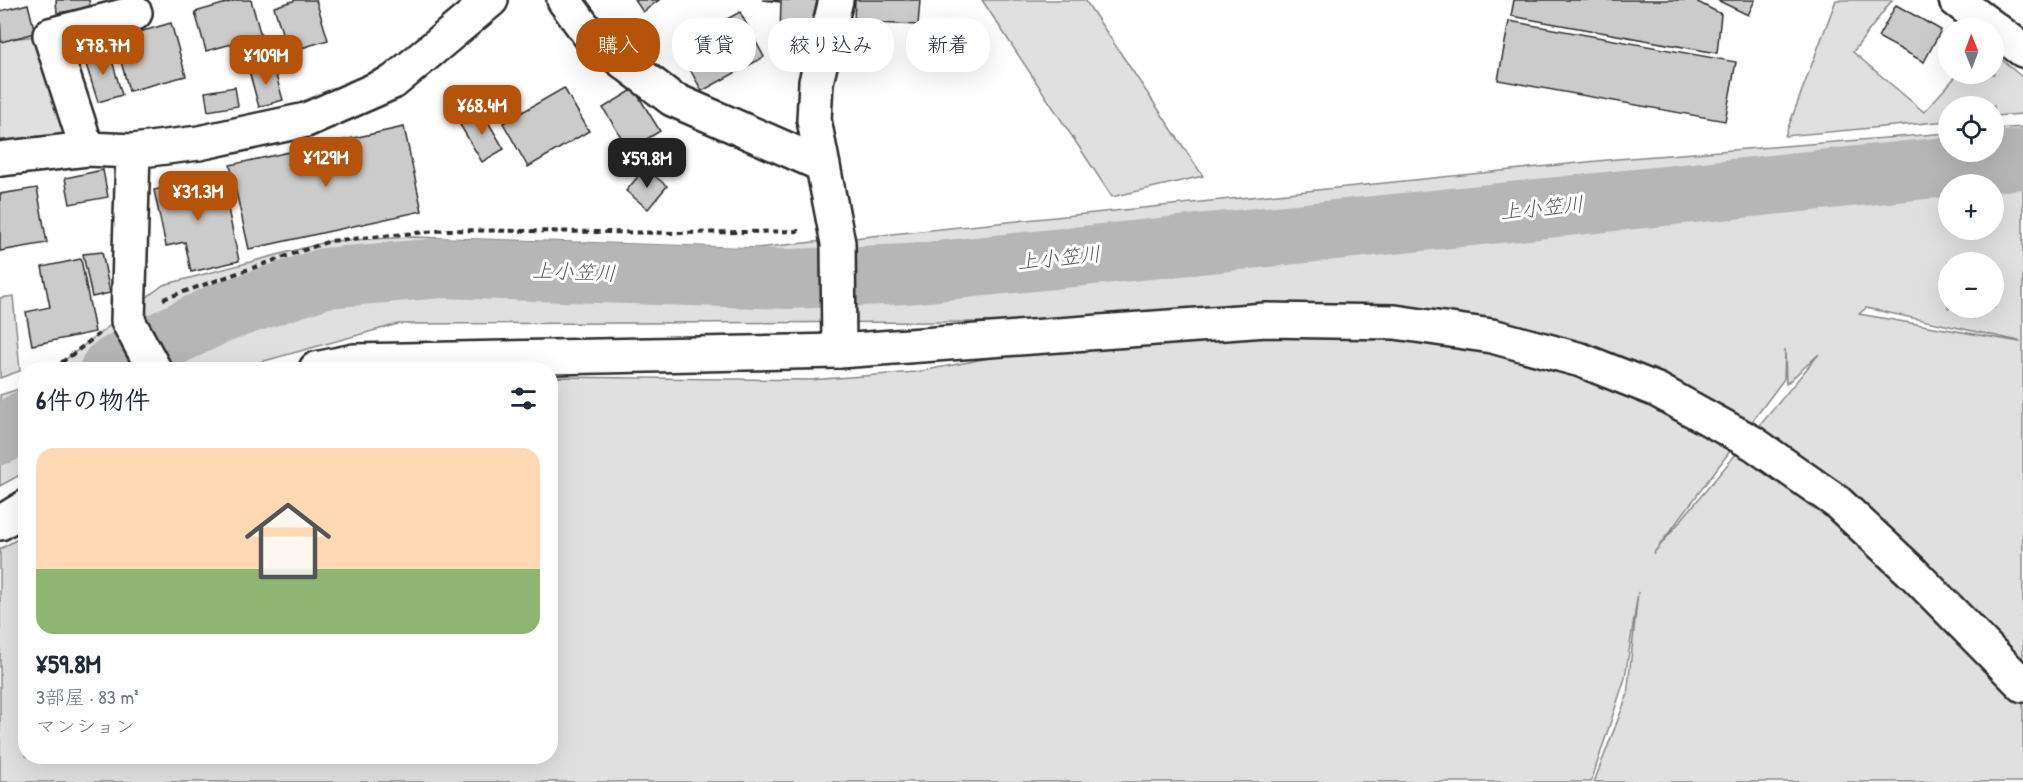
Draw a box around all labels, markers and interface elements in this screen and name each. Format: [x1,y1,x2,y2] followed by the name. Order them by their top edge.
[576,18,660,72] chip: 購入
[672,18,756,72] chip: 賃貸
[768,18,894,72] chip: 絞り込み
[906,18,990,72] chip: 新着
[1938,18,2004,84] north arrow
[1938,18,2004,318] map controls
[54,25,152,76] pin: ¥78.7M
[76,31,130,58] text: ¥78.7M
[224,35,308,86] pin: ¥109M
[244,41,288,68] text: ¥109M
[433,85,531,136] pin: ¥68.4M
[457,91,507,118] text: ¥68.4M
[1938,96,2004,162] button: locate
[284,137,368,188] pin: ¥129M
[598,138,696,189] pin: ¥59.8M
[303,143,349,170] text: ¥129M
[622,144,672,171] text: ¥59.8M
[149,171,247,222] pin: ¥31.3M
[1938,174,2004,240] button: +
[173,177,223,204] text: ¥31.3M
[1499,189,1585,226] water label: 上小笠川
[1016,239,1102,276] water label: 上小笠川
[1938,252,2004,318] button: −
[532,256,616,287] water label: 上小笠川
[36,382,150,417] text: 6件の物件
[507,382,540,415] icon: filters
[234,487,342,595] icon: home
[36,646,101,681] text: ¥59.8M
[36,683,139,710] text: 3部屋 · 83 m²
[36,712,135,739] text: マンション

